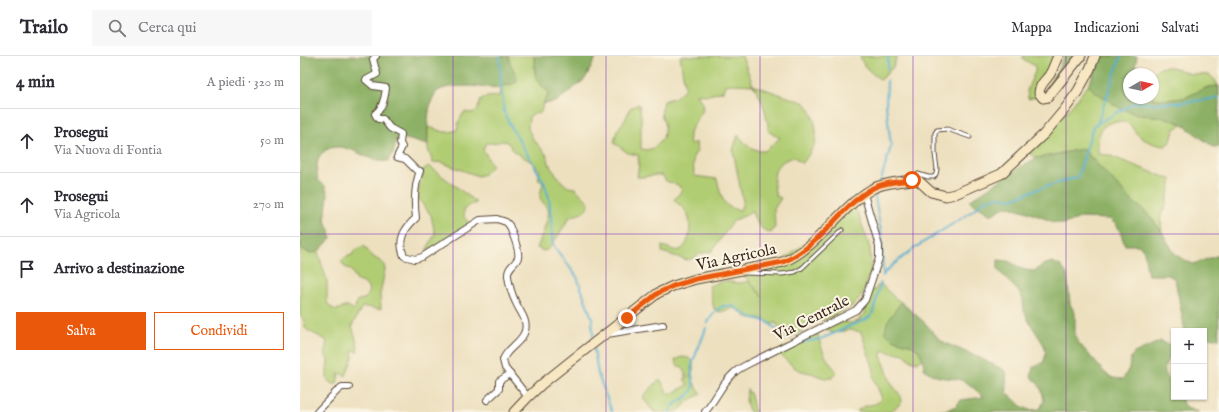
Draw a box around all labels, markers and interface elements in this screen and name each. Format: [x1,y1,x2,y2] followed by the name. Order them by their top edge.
[92,10,372,46] search box
[20,16,68,40] text: Trailo
[106,17,128,39] icon: search
[138,18,197,37] text: Cerca qui
[1011,19,1052,37] text: Mappa
[1074,19,1139,37] text: Indicazioni
[1161,19,1199,37] text: Salvati
[1123,68,1159,104] north arrow
[16,72,55,93] text: 4 min
[207,74,284,91] text: A piedi · 320 m
[54,123,108,142] text: Prosegui
[16,130,38,152] icon: ahead
[260,132,284,149] text: 50 m
[54,142,162,159] text: Via Nuova di Fontia
[903,171,921,189] route start
[54,187,108,206] text: Prosegui
[16,194,38,216] icon: ahead
[253,196,284,213] text: 270 m
[54,206,120,223] text: Via Agricola
[694,240,778,276] street label: Via Agricola
[16,258,38,280] icon: arrive
[54,259,184,278] text: Arrivo a destinazione
[770,291,853,347] street label: Via Centrale
[618,309,636,327] route end
[16,312,146,350] button: Salva
[154,312,284,350] button: Condividi
[1171,328,1207,400] map controls
[1171,328,1207,364] button: +
[1171,364,1207,400] button: −

